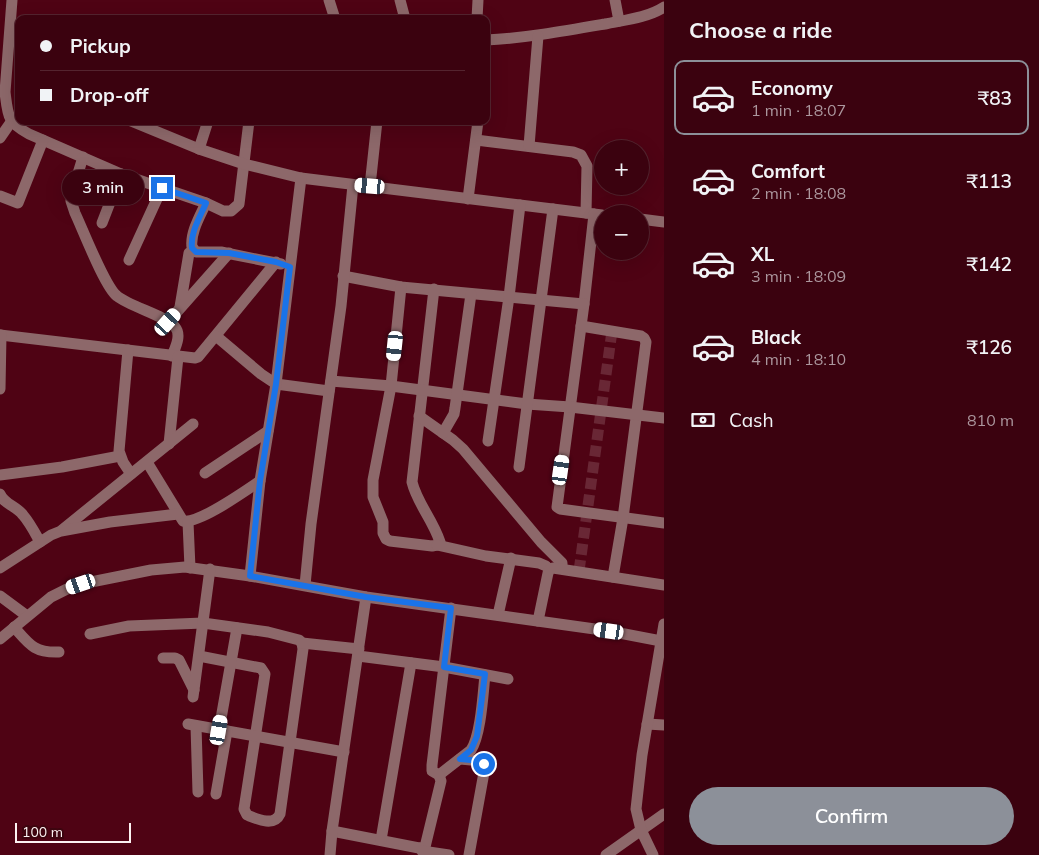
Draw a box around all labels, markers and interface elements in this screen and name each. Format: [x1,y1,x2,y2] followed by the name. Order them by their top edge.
[689,16,832,44] text: Choose a ride
[70,34,131,58] text: Pickup
[691,75,736,120] icon: car
[751,76,833,100] text: Economy
[70,83,148,107] text: Drop-off
[978,86,1012,110] text: ₹83
[751,100,846,120] text: 1 min · 18:07
[594,140,649,260] map controls
[594,140,649,195] button: +
[691,158,736,203] icon: car
[751,159,825,183] text: Comfort
[966,169,1012,193] text: ₹113
[62,170,144,206] callout: 3 min
[82,177,124,197] text: 3 min
[151,177,173,199] route end
[354,177,385,195] car
[751,183,846,203] text: 2 min · 18:08
[594,205,649,260] button: −
[691,241,736,286] icon: car
[751,242,774,266] text: XL
[966,252,1012,276] text: ₹142
[751,266,846,286] text: 3 min · 18:09
[152,306,183,338] car
[691,324,736,369] icon: car
[751,325,801,349] text: Black
[385,330,404,362] car
[966,335,1012,359] text: ₹126
[751,349,846,369] text: 4 min · 18:10
[689,406,717,434] icon: cash
[729,408,774,432] text: Cash
[967,410,1014,430] text: 810 m
[551,454,570,486] car
[64,572,97,596] car
[593,621,624,641] car
[209,714,228,746] car
[473,753,495,775] route start
[689,787,1014,845] button: Confirm
[15,820,131,843] scale bar
[22,823,63,841] text: 100 m

